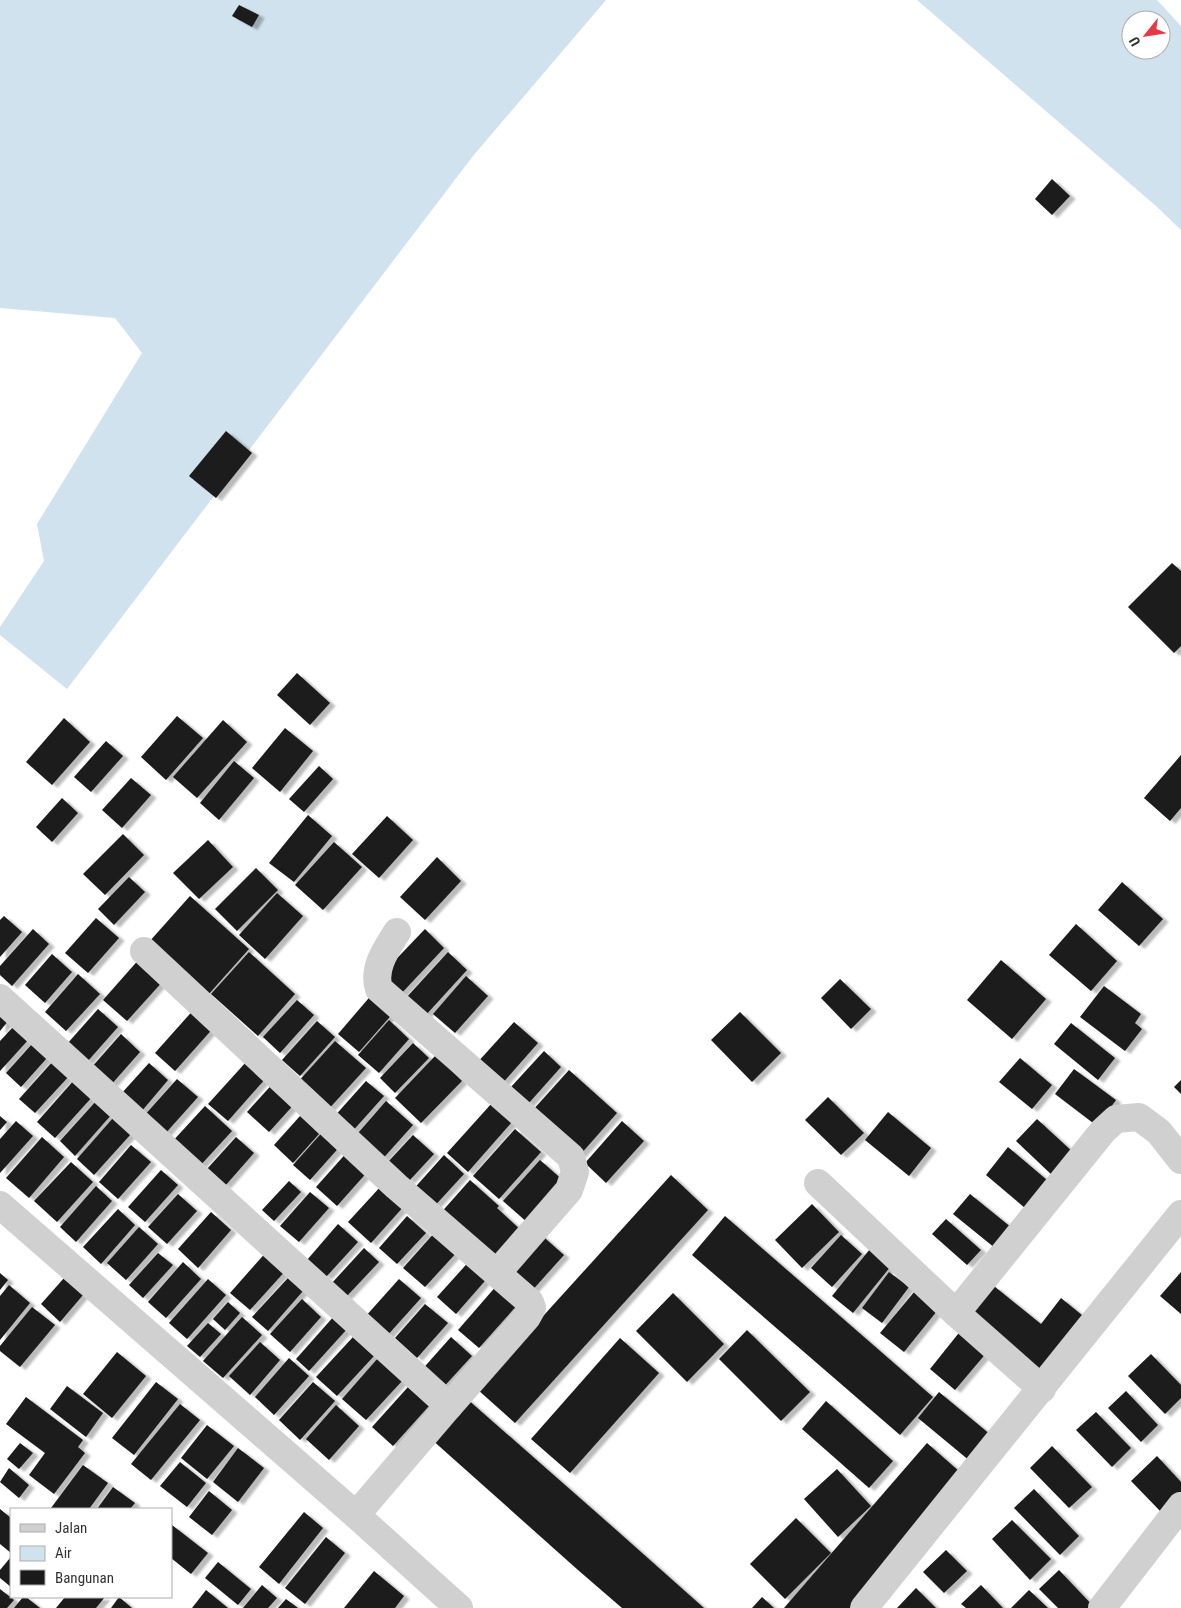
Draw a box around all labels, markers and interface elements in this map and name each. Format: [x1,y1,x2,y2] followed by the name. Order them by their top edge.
[1121,10,1171,60] north arrow
[1126,34,1144,49] text: U
[10,1508,172,1598] legend
[55,1519,87,1537] text: Jalan
[55,1544,72,1562] text: Air
[55,1569,114,1587] text: Bangunan

